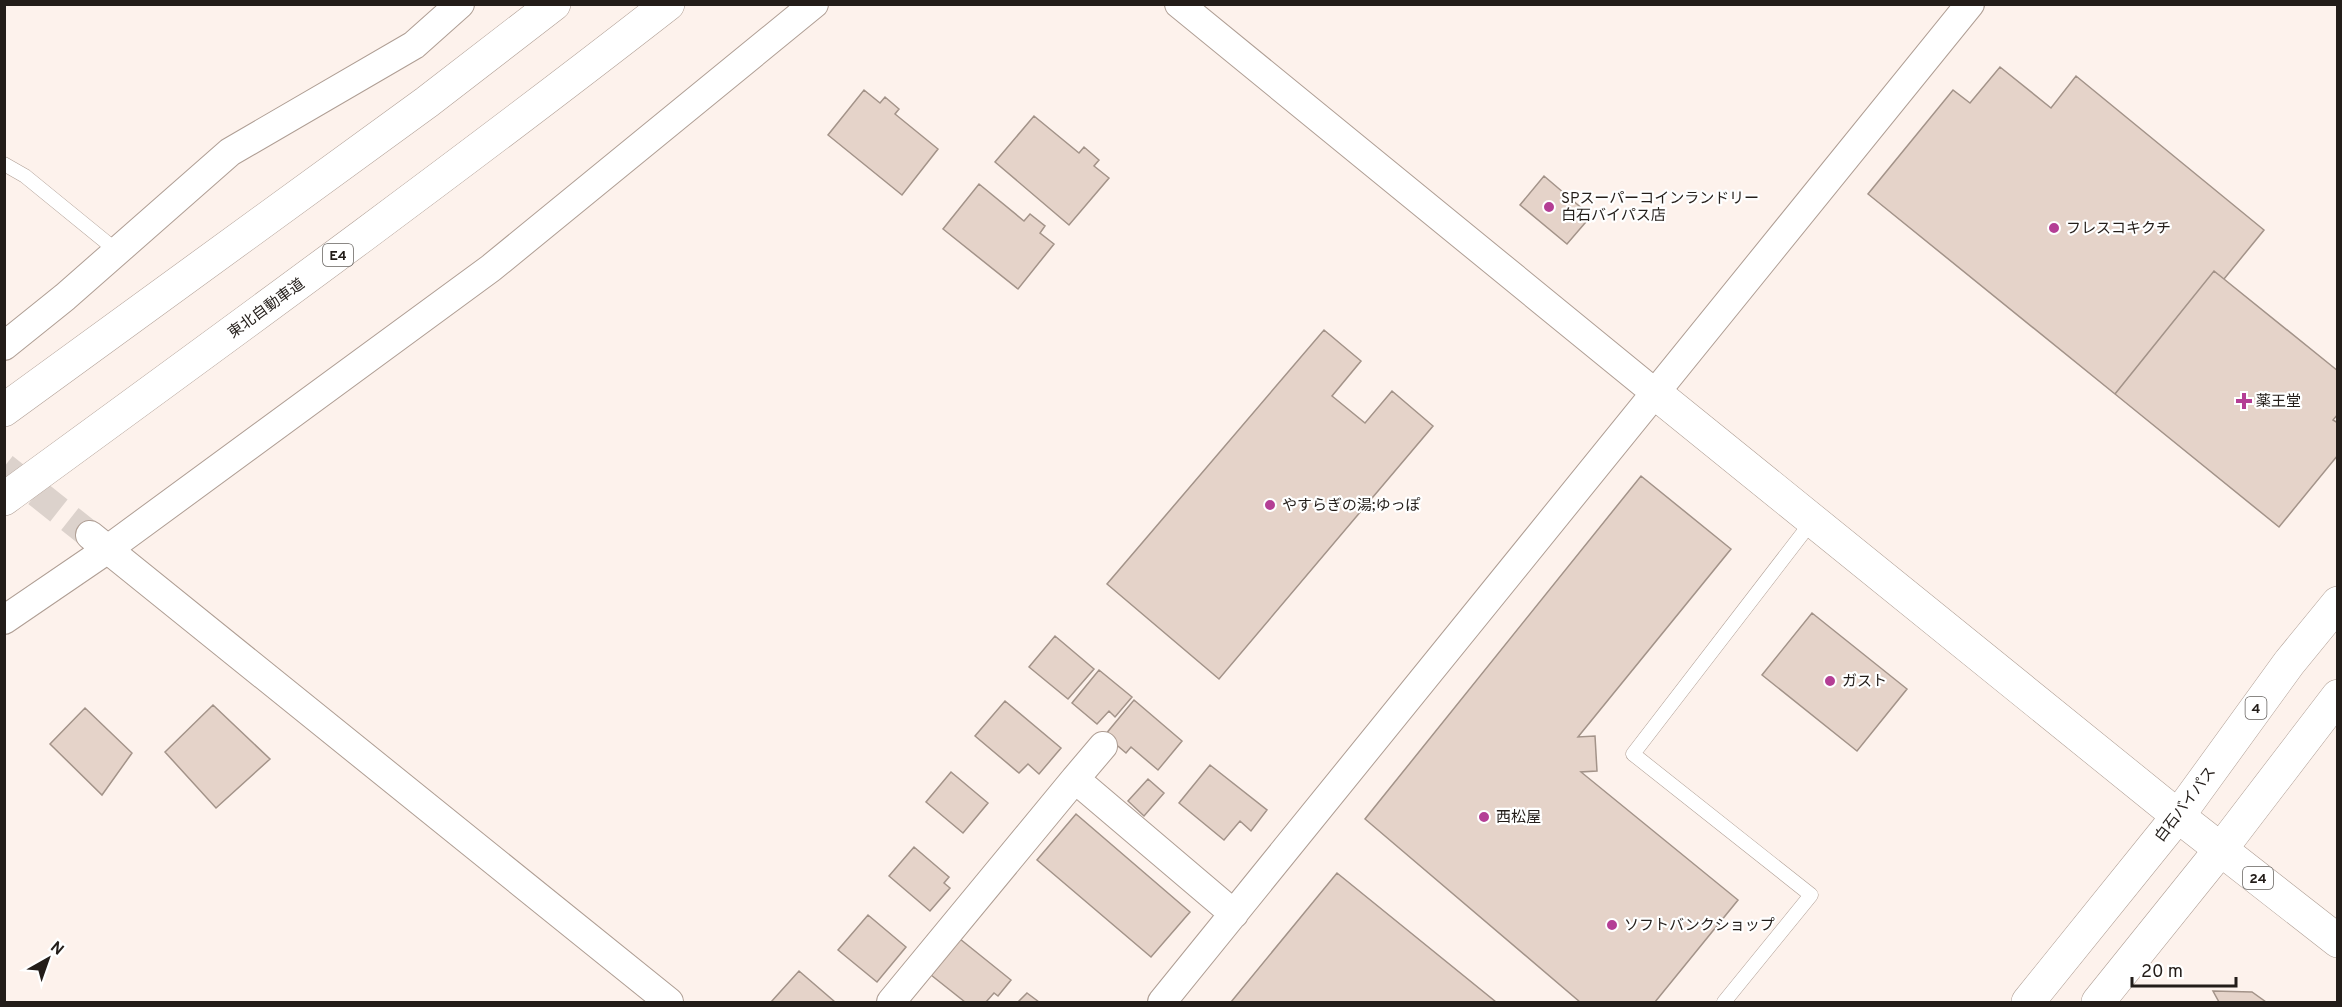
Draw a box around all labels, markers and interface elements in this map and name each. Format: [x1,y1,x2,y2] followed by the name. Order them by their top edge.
[1561,190,1759,226] place label: SPスーパーコインランドリー 白石バイパス店
[1542,200,1556,214] marker: SPスーパーコインランドリー 白石バイパス店
[2066,220,2171,239] place label: フレスコキクチ
[2047,221,2061,235] marker: フレスコキクチ
[323,244,353,266] road number: E4
[224,274,309,343] street label: 東北自動車道
[2256,393,2301,412] place label: 薬王堂
[2237,394,2251,408] marker: 薬王堂
[1282,497,1420,516] place label: やすらぎの湯;ゆっぽ
[1263,498,1277,512] marker: やすらぎの湯;ゆっぽ
[1842,673,1887,692] place label: ガスト
[1823,674,1837,688] marker: ガスト
[2246,697,2266,719] road number: 4
[2152,763,2221,846] street label: 白石バイパス
[1496,809,1541,828] place label: 西松屋
[1477,810,1491,824] marker: 西松屋
[2243,867,2273,889] road number: 24
[1624,917,1775,936] place label: ソフトバンクショップ
[1605,918,1619,932] marker: ソフトバンクショップ
[18,929,78,989] north arrow
[46,938,67,960] text: N
[2132,950,2236,988] scale bar
[2141,961,2183,984] text: 20 m

